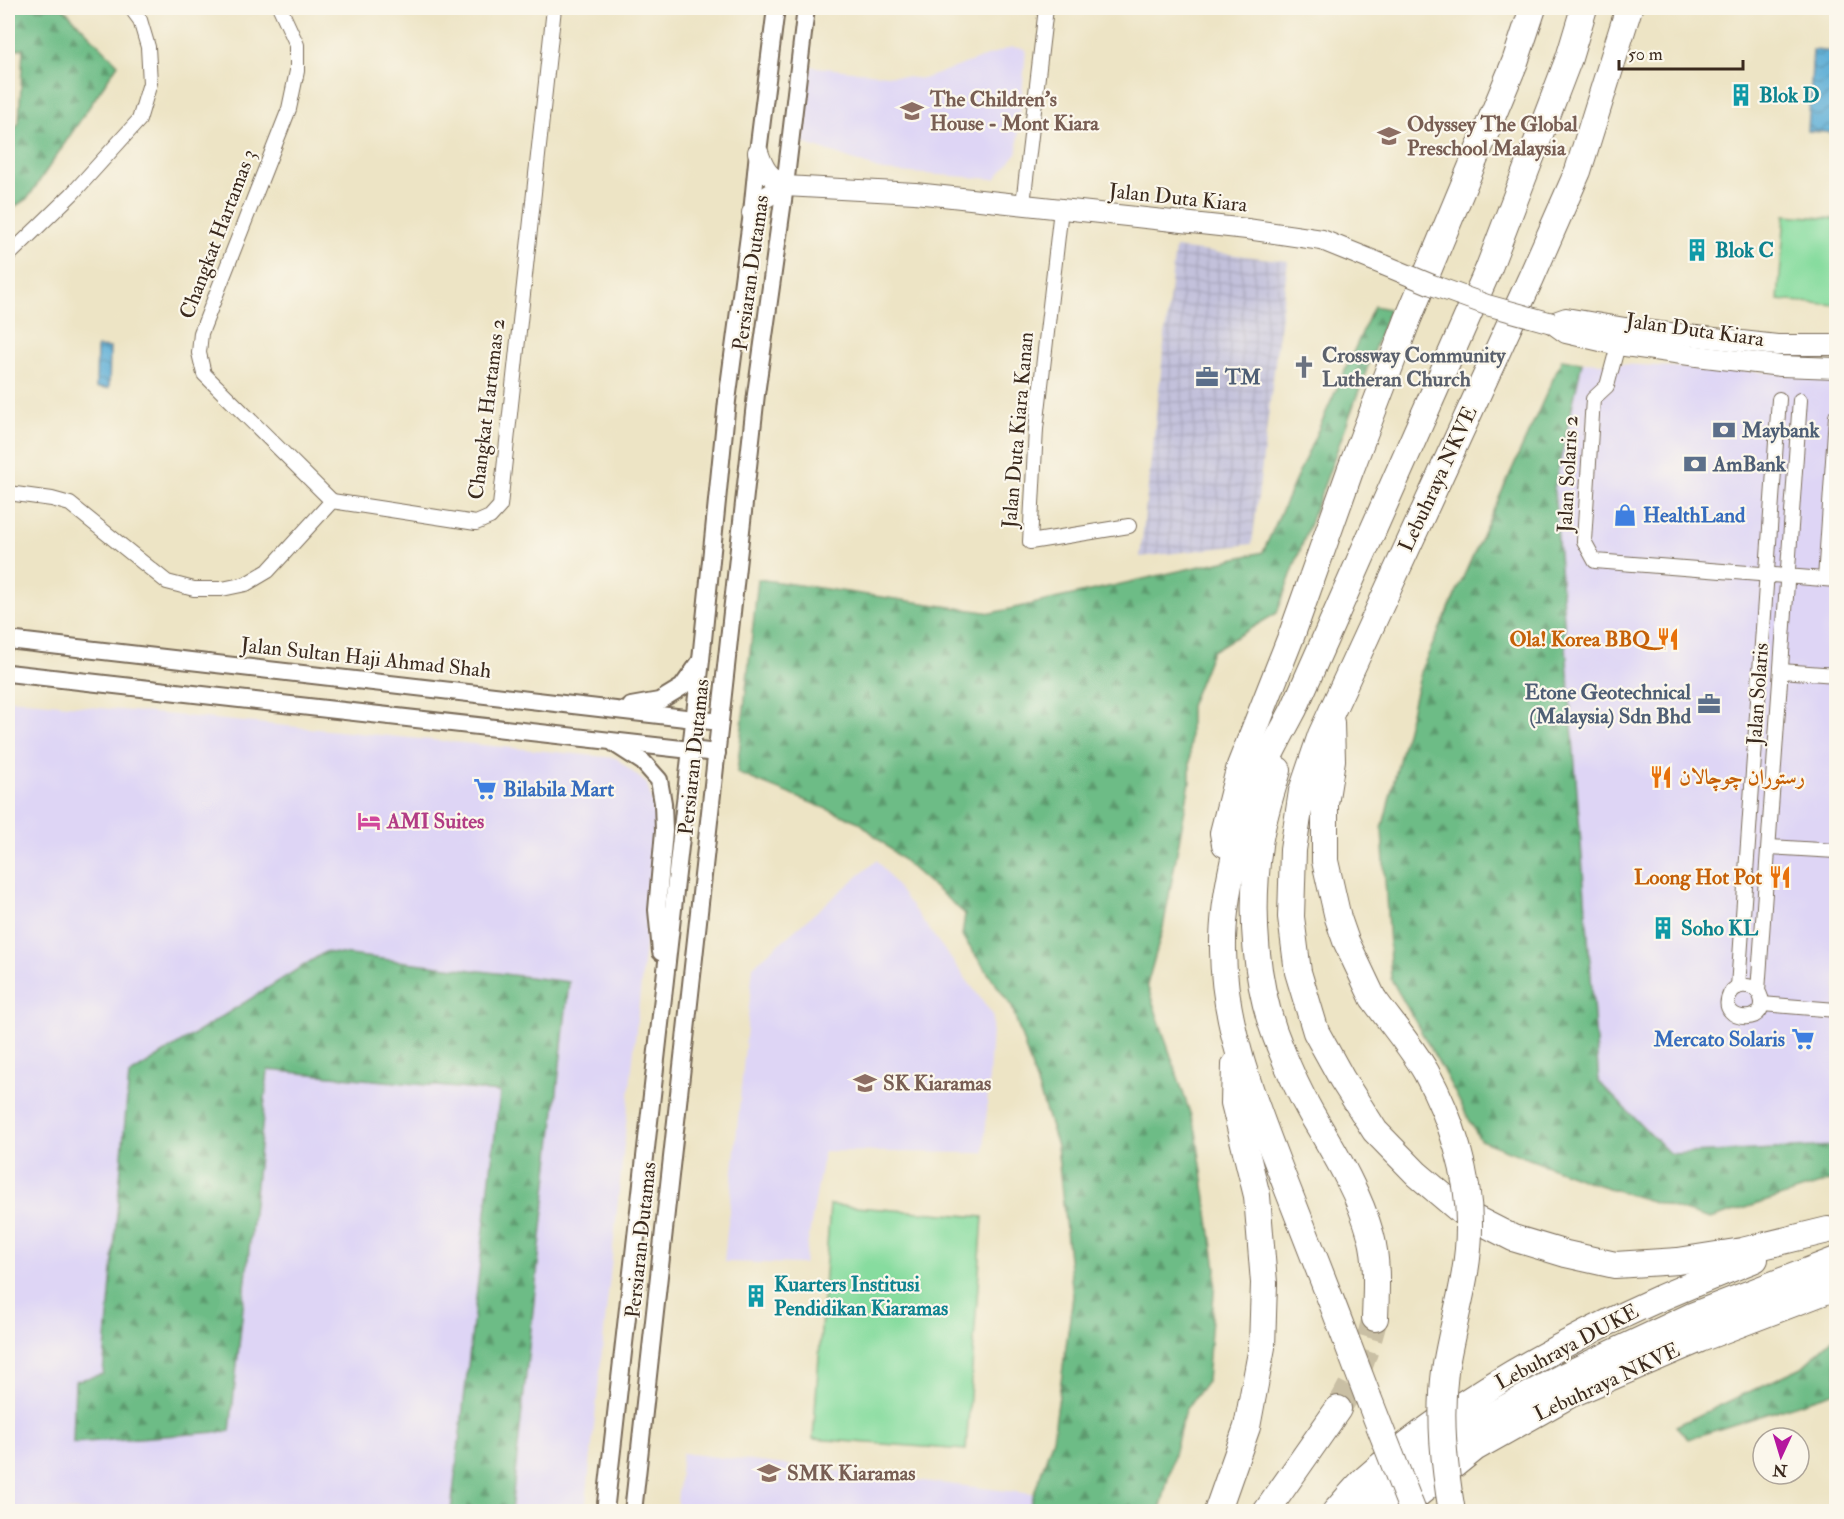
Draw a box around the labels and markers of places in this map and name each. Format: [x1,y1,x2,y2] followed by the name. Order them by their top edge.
[1728,82,1754,108] building icon: Blok D
[1759,82,1820,109] place label: Blok D
[929,86,1100,137] place label: The Children's House - Mont Kiara
[899,98,925,124] school or university icon: The Children's House - Mont Kiara
[1407,111,1578,162] place label: Odyssey The Global Preschool Malaysia
[1376,123,1402,149] school or university icon: Odyssey The Global Preschool Malaysia
[1684,237,1710,263] building icon: Blok C
[1715,237,1774,264] place label: Blok C
[1322,342,1506,393] place label: Crossway Community Lutheran Church
[1291,354,1317,380] church icon: Crossway Community Lutheran Church
[1194,364,1220,390] office icon: TM
[1224,364,1261,391] place label: TM
[1711,417,1737,443] bank icon: Maybank
[1741,417,1821,444] place label: Maybank
[1682,451,1708,477] bank icon: AmBank
[1712,451,1787,478] place label: AmBank
[1612,502,1638,528] shop icon: HealthLand
[1643,502,1746,529] place label: HealthLand
[1509,626,1664,653] place label: Ola! Korea BBQ
[1655,626,1681,652] restaurant icon: Ola! Korea BBQ
[1525,679,1692,730] place label: Etone Geotechnical (Malaysia) Sdn Bhd
[1696,691,1722,717] office icon: Etone Geotechnical (Malaysia) Sdn Bhd
[1648,764,1674,790] restaurant icon: رستوران چوچالان
[1679,764,1805,792] place label: رستوران چوچالان
[472,776,498,802] supermarket icon: Bilabila Mart
[503,776,614,803] place label: Bilabila Mart
[356,808,382,834] hotel icon: AMI Suites
[386,808,484,835] place label: AMI Suites
[1634,864,1762,891] place label: Loong Hot Pot
[1767,864,1793,890] restaurant icon: Loong Hot Pot
[1650,915,1676,941] building icon: Soho KL
[1681,915,1759,942] place label: Soho KL
[1653,1026,1785,1053] place label: Mercato Solaris
[1790,1026,1816,1052] supermarket icon: Mercato Solaris
[852,1070,878,1096] school or university icon: SK Kiaramas
[883,1070,991,1097] place label: SK Kiaramas
[774,1271,948,1322] place label: Kuarters Institusi Pendidikan Kiaramas
[743,1283,769,1309] building icon: Kuarters Institusi Pendidikan Kiaramas
[756,1460,782,1486] school or university icon: SMK Kiaramas
[787,1460,916,1487] place label: SMK Kiaramas

